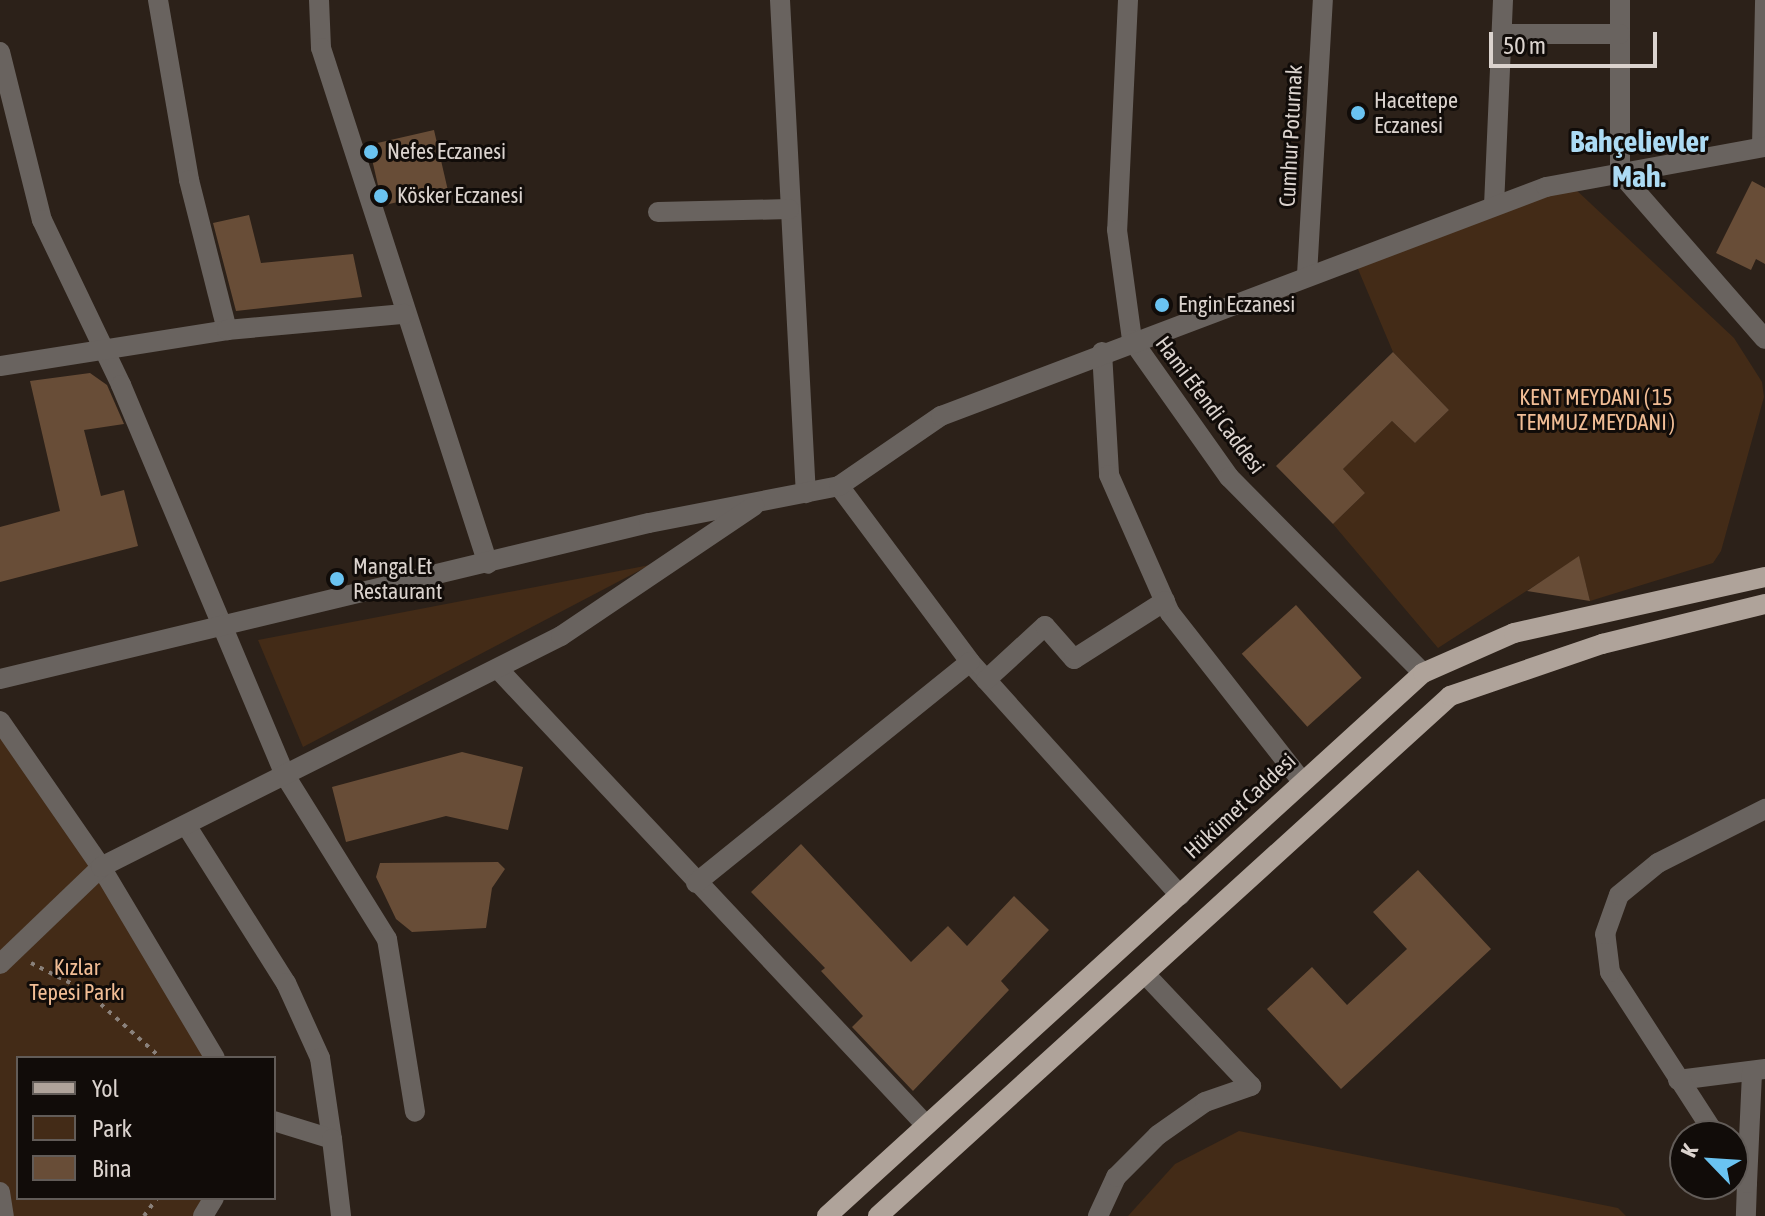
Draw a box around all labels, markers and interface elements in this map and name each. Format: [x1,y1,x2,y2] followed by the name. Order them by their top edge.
[1493,16,1661,66] scale bar
[1503,32,1546,59] text: 50 m
[1274,64,1308,208] street label: Cumhur Poturnak
[1374,87,1458,138] place label: Hacettepe Eczanesi
[1349,104,1367,122] marker: Hacettepe Eczanesi
[1570,123,1708,194] district label: Bahçelievler Mah.
[387,139,506,165] place label: Nefes Eczanesi
[362,143,380,161] marker: Nefes Eczanesi
[397,183,523,209] place label: Kösker Eczanesi
[372,187,390,205] marker: Kösker Eczanesi
[1178,292,1295,318] place label: Engin Eczanesi
[1153,296,1171,314] marker: Engin Eczanesi
[1150,331,1270,479] street label: Hami Efendi Caddesi
[1517,384,1675,436] park label: KENT MEYDANI ( 15 TEMMUZ MEYDANI )
[353,553,442,604] place label: Mangal Et Restaurant
[328,570,346,588] marker: Mangal Et Restaurant
[1179,748,1301,864] street label: Hükümet Caddesi
[29,954,125,1006] park label: Kızlar Tepesi Parkı
[16,1056,276,1200] legend
[92,1075,119,1102] text: Yol
[92,1115,132,1142] text: Park
[1669,1120,1749,1200] north arrow
[1675,1140,1703,1161] text: K
[92,1155,132,1182] text: Bina

